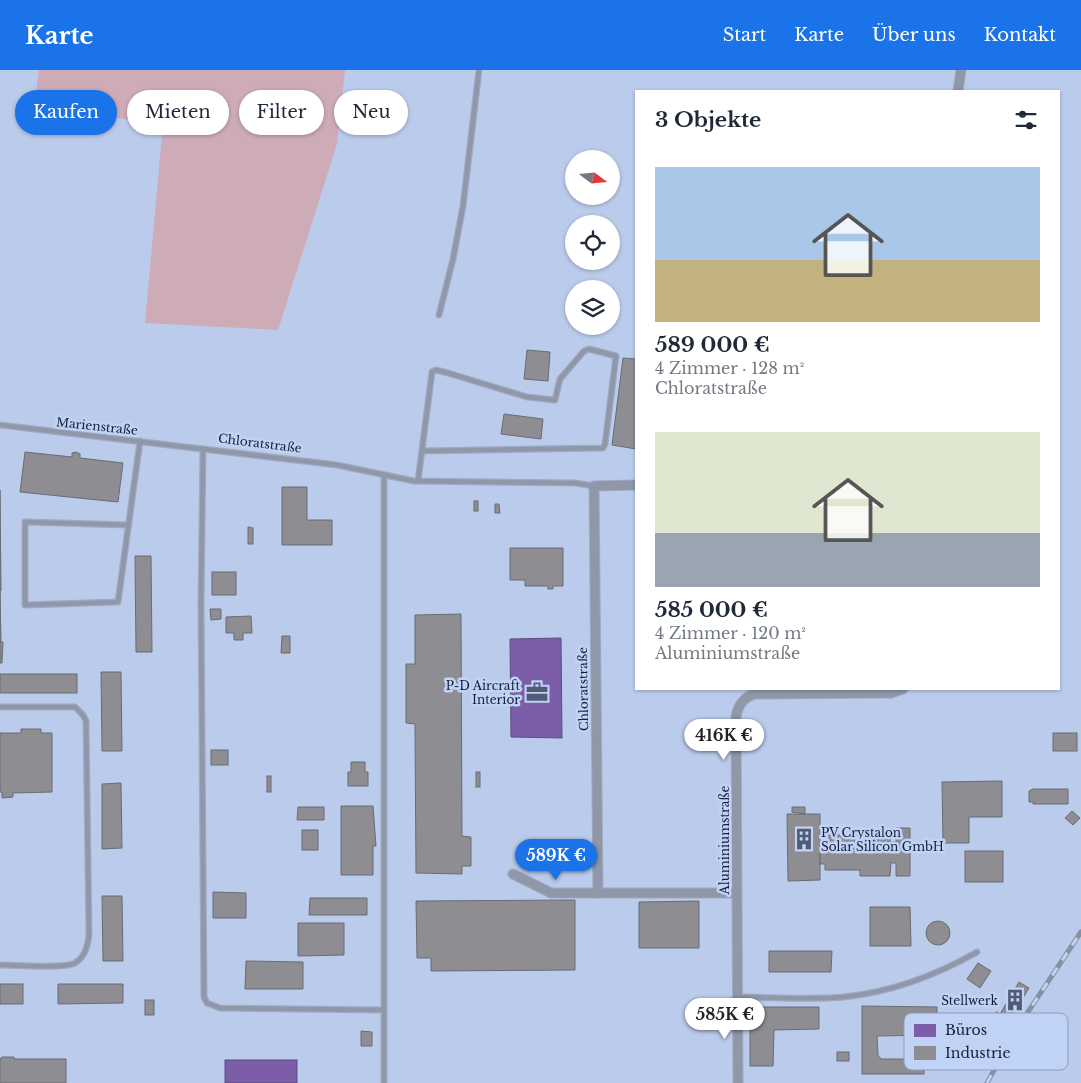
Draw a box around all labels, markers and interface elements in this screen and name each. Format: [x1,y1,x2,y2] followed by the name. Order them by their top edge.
[25,21,94,50] text: Karte
[723,24,766,46] text: Start
[794,24,844,46] text: Karte
[872,24,956,46] text: Über uns
[984,24,1056,46] text: Kontakt
[15,90,117,135] chip: Kaufen
[127,90,229,135] chip: Mieten
[239,90,324,135] chip: Filter
[334,90,408,135] chip: Neu
[1012,106,1040,134] icon: filters
[655,107,761,133] text: 3 Objekte
[565,150,620,205] north arrow
[565,150,620,335] map controls
[803,200,893,290] icon: home
[565,215,620,270] button: locate
[565,280,620,335] button: layers
[655,332,770,358] text: 589 000 €
[655,358,804,378] text: 4 Zimmer · 128 m²
[655,378,767,398] text: Chloratstraße
[55,414,139,438] street label: Marienstraße
[217,430,303,456] street label: Chloratstraße
[803,465,893,555] icon: home
[655,597,768,623] text: 585 000 €
[655,623,806,643] text: 4 Zimmer · 120 m²
[655,643,800,663] text: Aluminiumstraße
[575,647,591,731] street label: Chloratstraße
[446,678,520,707] place label: P-D Aircraft Interior
[524,679,550,705] office icon: P-D Aircraft Interior
[683,718,765,761] pin: 416K €
[695,725,753,745] text: 416K €
[717,785,732,895] street label: Aluminiumstraße
[821,825,944,854] place label: PV Crystalon Solar Silicon GmbH
[791,826,817,852] building icon: PV Crystalon Solar Silicon GmbH
[515,838,597,881] pin: 589K €
[526,845,586,865] text: 589K €
[1002,987,1028,1013] building icon: Stellwerk
[941,993,999,1008] place label: Stellwerk
[684,998,766,1040] pin: 585K €
[696,1004,754,1024] text: 585K €
[904,1013,1068,1070] legend
[945,1021,987,1039] text: Büros
[945,1044,1010,1062] text: Industrie

